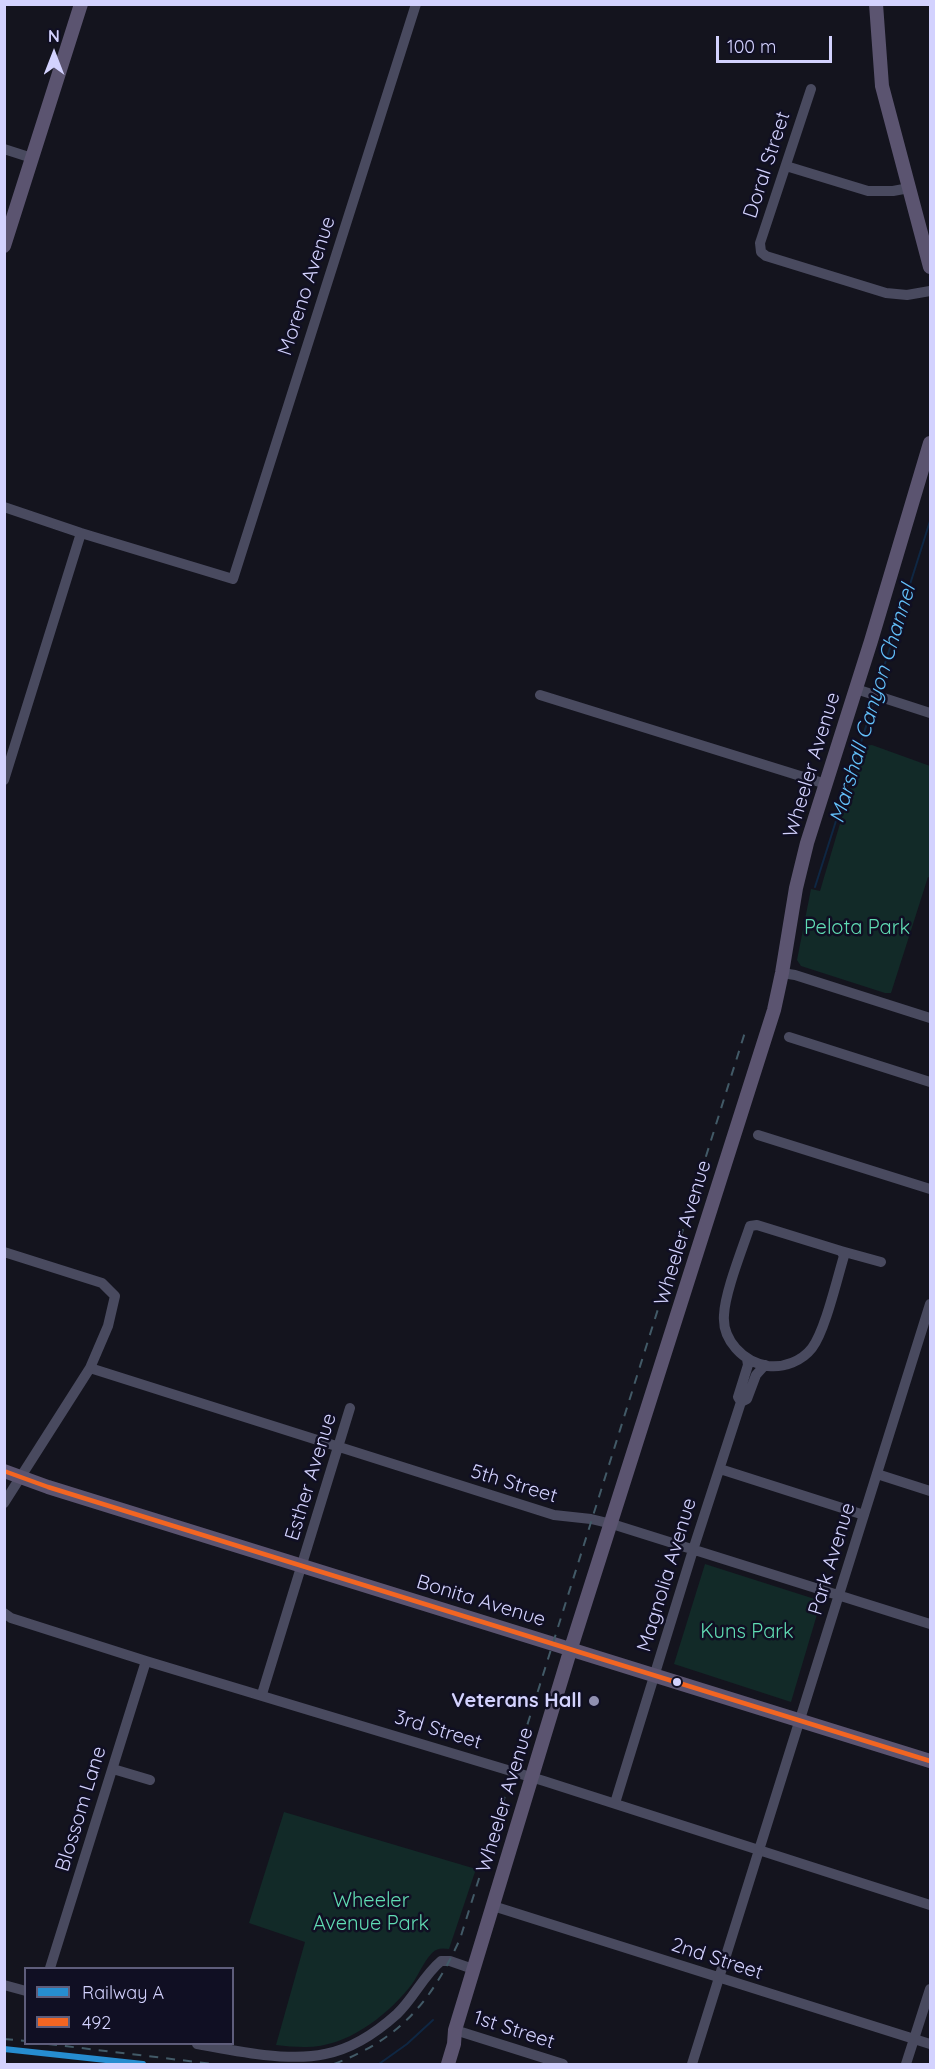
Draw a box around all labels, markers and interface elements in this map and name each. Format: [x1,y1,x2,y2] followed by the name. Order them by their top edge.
[24,24,84,84] north arrow
[719,24,834,62] scale bar
[48,26,60,46] text: N
[727,35,776,58] text: 100 m
[738,109,796,221] street label: Doral Street
[273,213,341,359] street label: Moreno Avenue
[825,582,921,826] water label: Marshall Canyon Channel
[779,690,845,840] street label: Wheeler Avenue
[804,916,910,940] park label: Pelota Park
[650,1158,716,1308] street label: Wheeler Avenue
[280,1410,342,1544] street label: Esther Avenue
[468,1459,560,1509] street label: 5th Street
[632,1495,702,1655] street label: Magnolia Avenue
[804,1500,860,1618] street label: Park Avenue
[414,1570,548,1632] street label: Bonita Avenue
[700,1620,794,1644] park label: Kuns Park
[671,1676,683,1688] unlabelled marker
[451,1689,582,1713] place label: Veterans Hall
[587,1694,601,1708] marker: Veterans Hall
[391,1705,485,1755] street label: 3rd Street
[472,1725,538,1875] street label: Wheeler Avenue
[51,1744,111,1874] street label: Blossom Lane
[313,1889,429,1936] park label: Wheeler Avenue Park
[668,1933,766,1985] street label: 2nd Street
[24,1967,234,2045] legend
[82,1981,164,2004] text: Railway A
[470,2006,558,2054] street label: 1st Street
[82,2011,111,2034] text: 492

